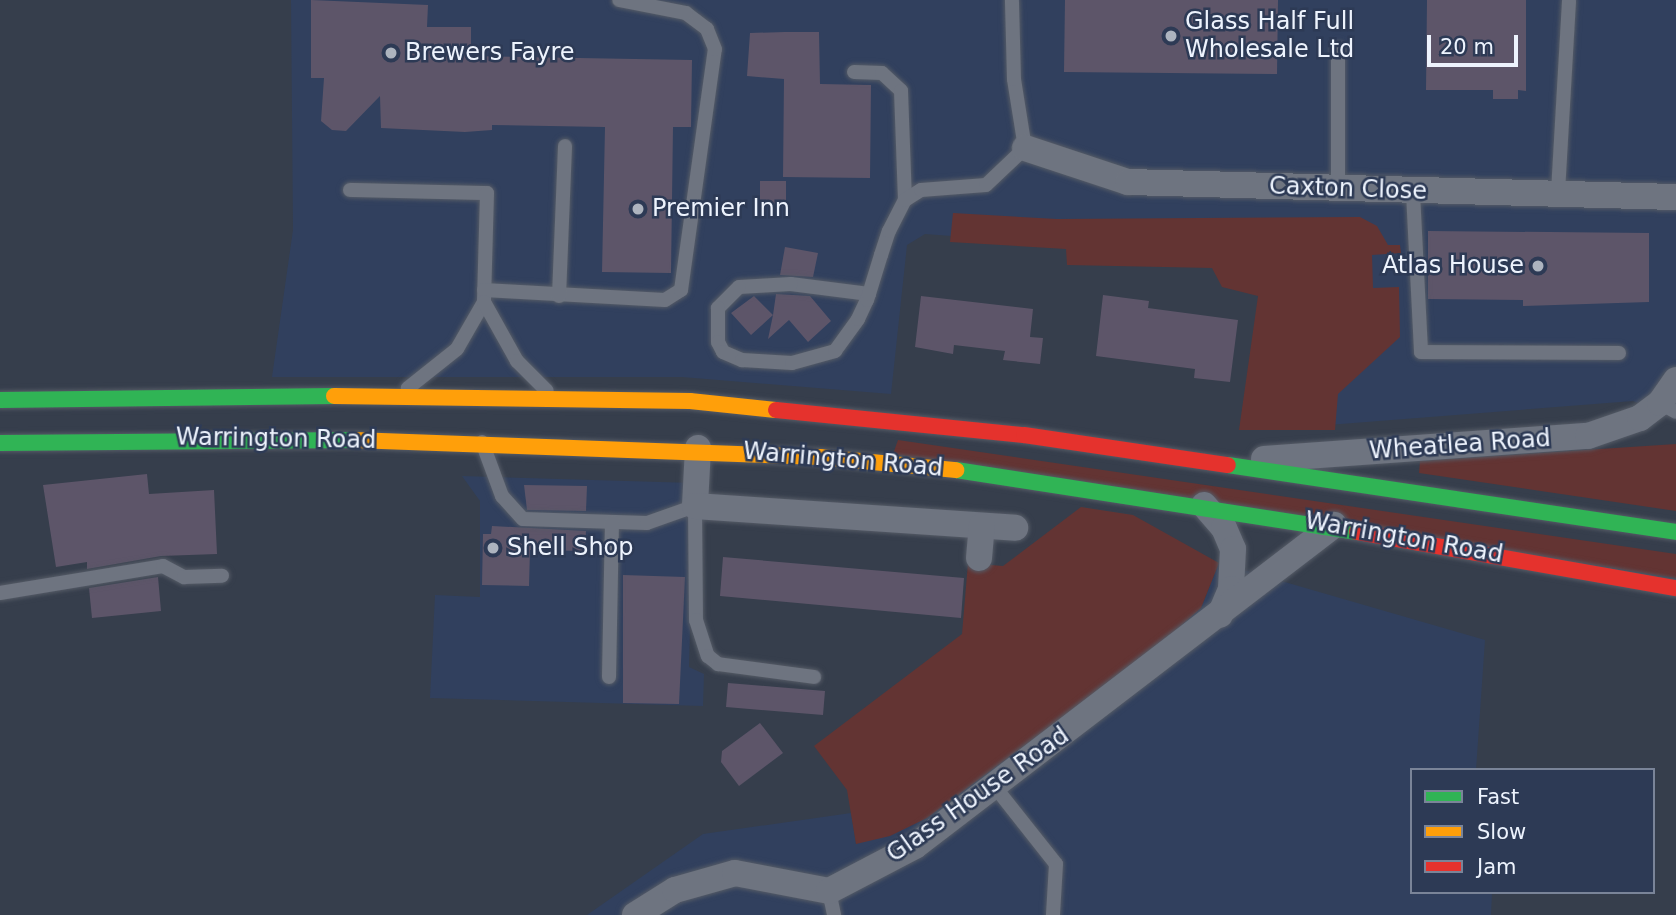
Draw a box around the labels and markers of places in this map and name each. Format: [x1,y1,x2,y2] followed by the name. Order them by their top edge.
[1185,8,1354,64] place label: Glass Half Full Wholesale Ltd
[1163,28,1179,44] marker: Glass Half Full Wholesale Ltd
[405,39,575,67] place label: Brewers Fayre
[383,45,399,61] marker: Brewers Fayre
[652,195,790,223] place label: Premier Inn
[630,201,646,217] marker: Premier Inn
[1382,252,1524,280] place label: Atlas House
[1530,258,1546,274] marker: Atlas House
[507,534,634,562] place label: Shell Shop
[485,540,501,556] marker: Shell Shop

